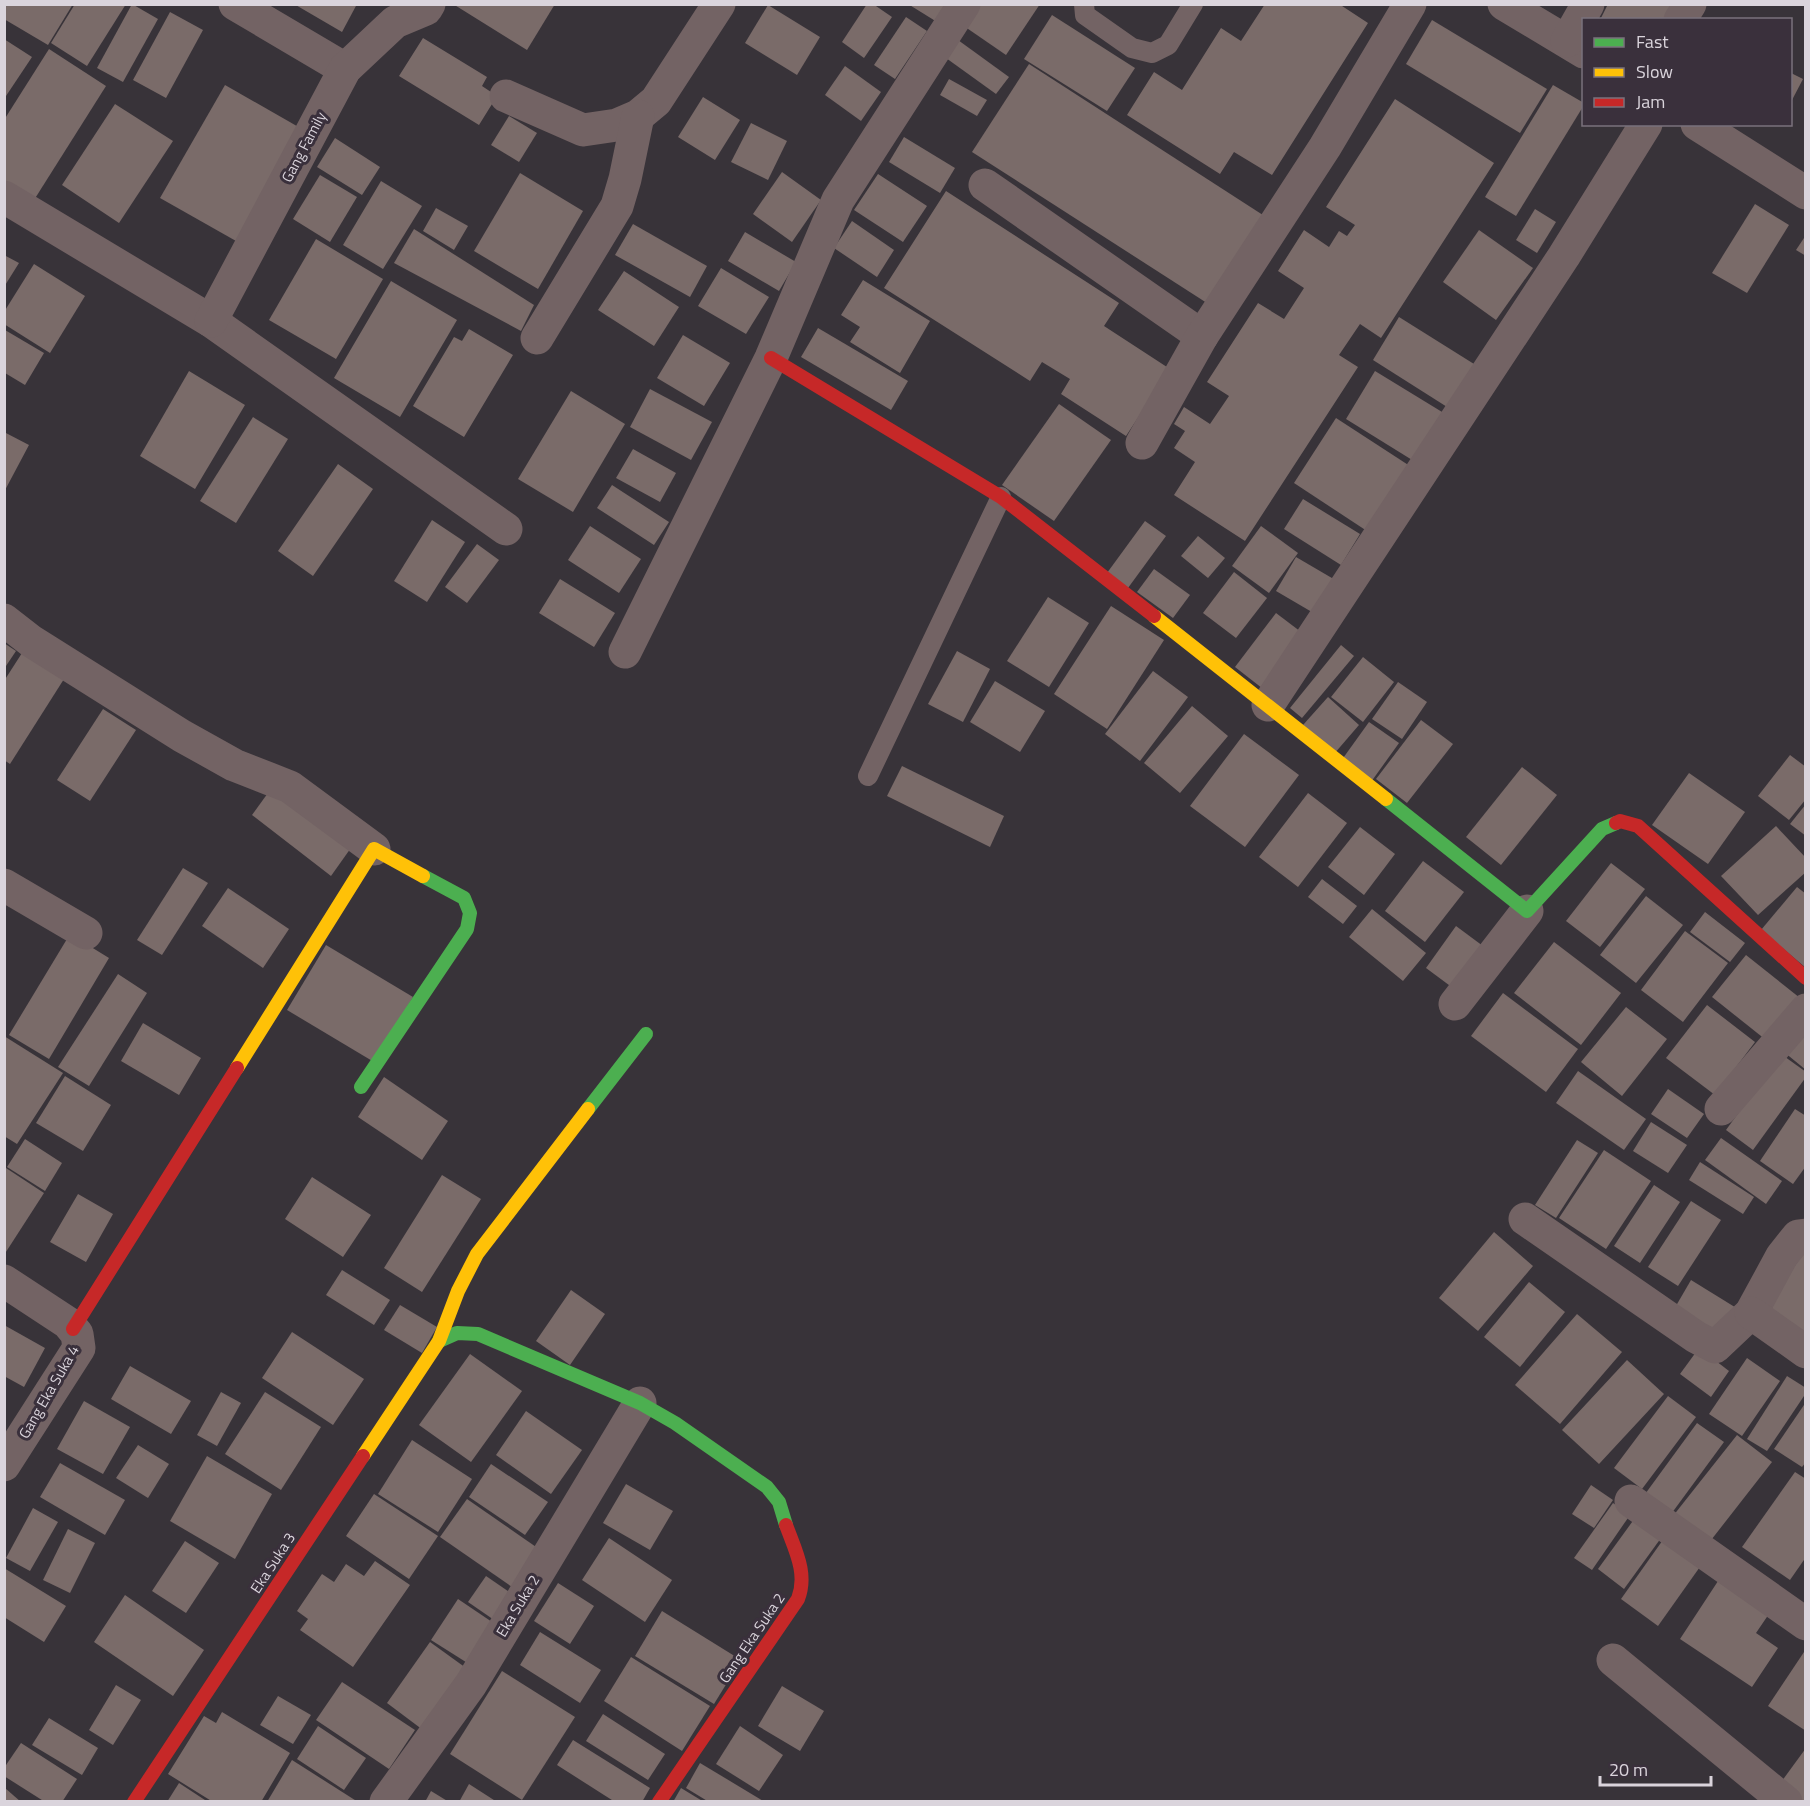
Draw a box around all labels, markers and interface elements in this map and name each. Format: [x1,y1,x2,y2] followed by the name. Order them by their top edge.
[1582,18,1792,126] legend
[1636,28,1669,55] text: Fast
[1636,58,1673,85] text: Slow
[1636,88,1665,115] text: Jam
[275,107,332,186] street label: Gang Family
[12,1341,85,1443] street label: Gang Eka Suka 4
[244,1528,301,1598] street label: Eka Suka 3
[490,1570,545,1641] street label: Eka Suka 2
[713,1588,790,1687] street label: Gang Eka Suka 2
[1600,1749,1711,1787] scale bar
[1609,1756,1648,1783] text: 20 m

